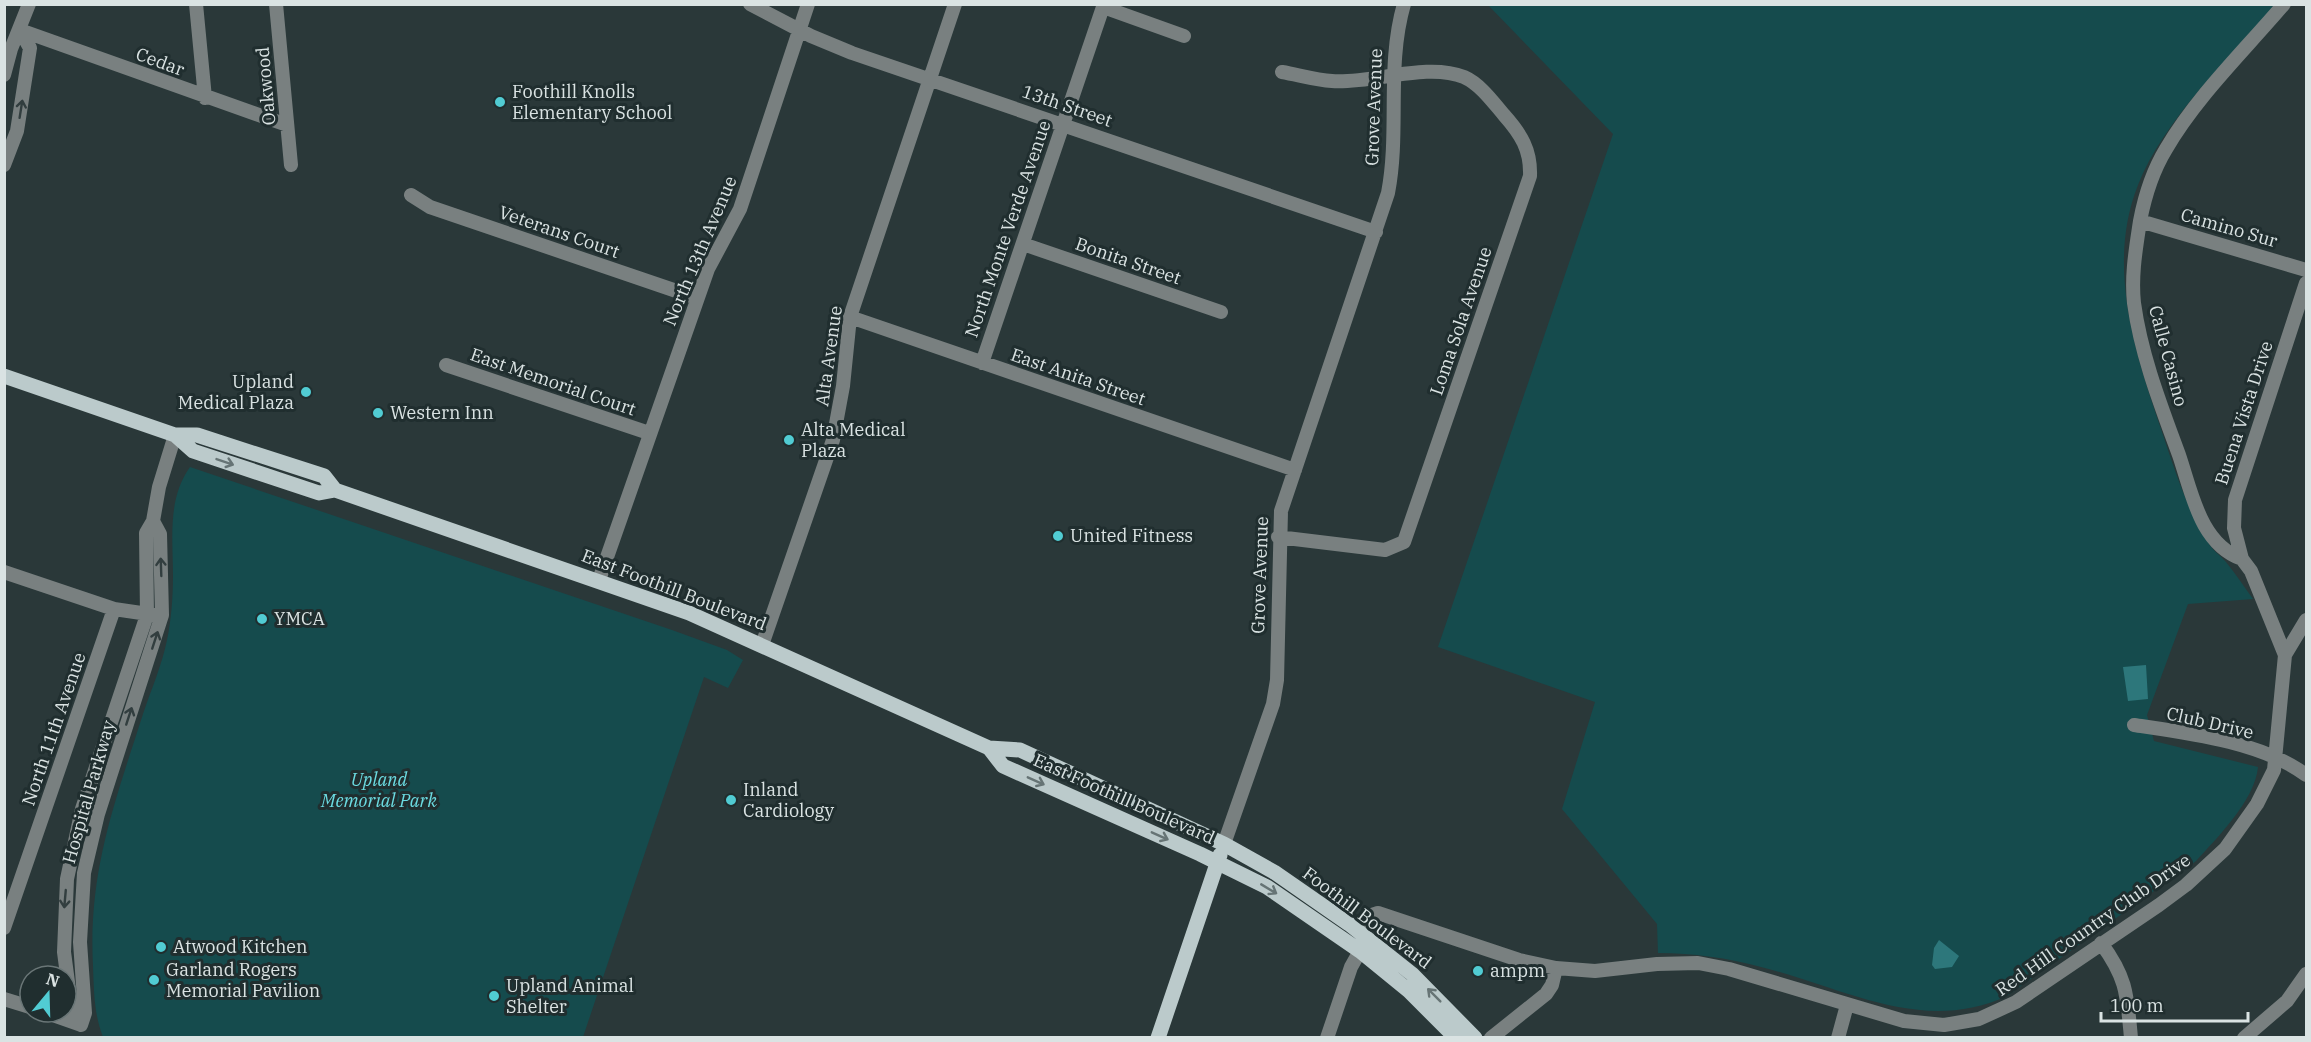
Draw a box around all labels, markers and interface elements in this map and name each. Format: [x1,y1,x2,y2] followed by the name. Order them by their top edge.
[133,42,188,81] street label: Cedar
[251,46,280,126] street label: Oakwood
[1360,48,1387,166] street label: Grove Avenue
[1019,79,1115,132] street label: 13th Street
[512,80,672,124] place label: Foothill Knolls Elementary School
[493,95,507,109] marker: Foothill Knolls Elementary School
[15,100,26,120] one-way arrow
[960,117,1056,340] street label: North Monte Verde Avenue
[658,172,742,329] street label: North 13th Avenue
[496,200,623,263] street label: Veterans Court
[2178,203,2280,252] street label: Camino Sur
[1072,232,1184,289] street label: Bonita Street
[1424,244,1497,398] street label: Loma Sola Avenue
[2144,303,2193,409] street label: Calle Casino
[810,304,847,408] street label: Alta Avenue
[2209,338,2278,488] street label: Buena Vista Drive
[467,342,639,421] street label: East Memorial Court
[1008,343,1149,410] street label: East Anita Street
[178,370,294,414] place label: Upland Medical Plaza
[299,385,313,399] marker: Upland Medical Plaza
[390,401,494,424] place label: Western Inn
[371,406,385,420] marker: Western Inn
[801,418,906,462] place label: Alta Medical Plaza
[782,433,796,447] marker: Alta Medical Plaza
[216,457,235,468] one-way arrow
[1246,516,1273,634] street label: Grove Avenue
[1070,524,1193,547] place label: United Fitness
[1051,529,1065,543] marker: United Fitness
[578,544,770,635] street label: East Foothill Boulevard
[156,558,167,578] one-way arrow
[274,607,326,630] place label: YMCA
[255,612,269,626] marker: YMCA
[150,631,161,650] one-way arrow
[17,649,91,809] street label: North 11th Avenue
[2164,701,2256,744] street label: Club Drive
[125,707,136,726] one-way arrow
[57,717,120,866] street label: Hospital Parkway
[1030,748,1219,849] street label: East Foothill Boulevard
[320,768,437,812] park label: Upland Memorial Park
[1027,776,1045,787] one-way arrow
[743,778,835,822] place label: Inland Cardiology
[724,793,738,807] marker: Inland Cardiology
[1150,831,1168,842] one-way arrow
[1991,848,2195,1001] street label: Red Hill Country Club Drive
[1298,862,1436,974] street label: Foothill Boulevard
[1260,883,1277,895] one-way arrow
[59,889,70,909] one-way arrow
[173,935,308,958] place label: Atwood Kitchen
[154,940,168,954] marker: Atwood Kitchen
[166,958,320,1002] place label: Garland Rogers Memorial Pavilion
[1490,959,1545,982] place label: ampm
[18,964,78,1024] north arrow
[1471,964,1485,978] marker: ampm
[44,968,62,991] text: N
[147,973,161,987] marker: Garland Rogers Memorial Pavilion
[506,974,634,1018] place label: Upland Animal Shelter
[2101,985,2248,1023] scale bar
[1427,988,1441,1003] one-way arrow
[487,989,501,1003] marker: Upland Animal Shelter
[2110,994,2164,1017] text: 100 m

